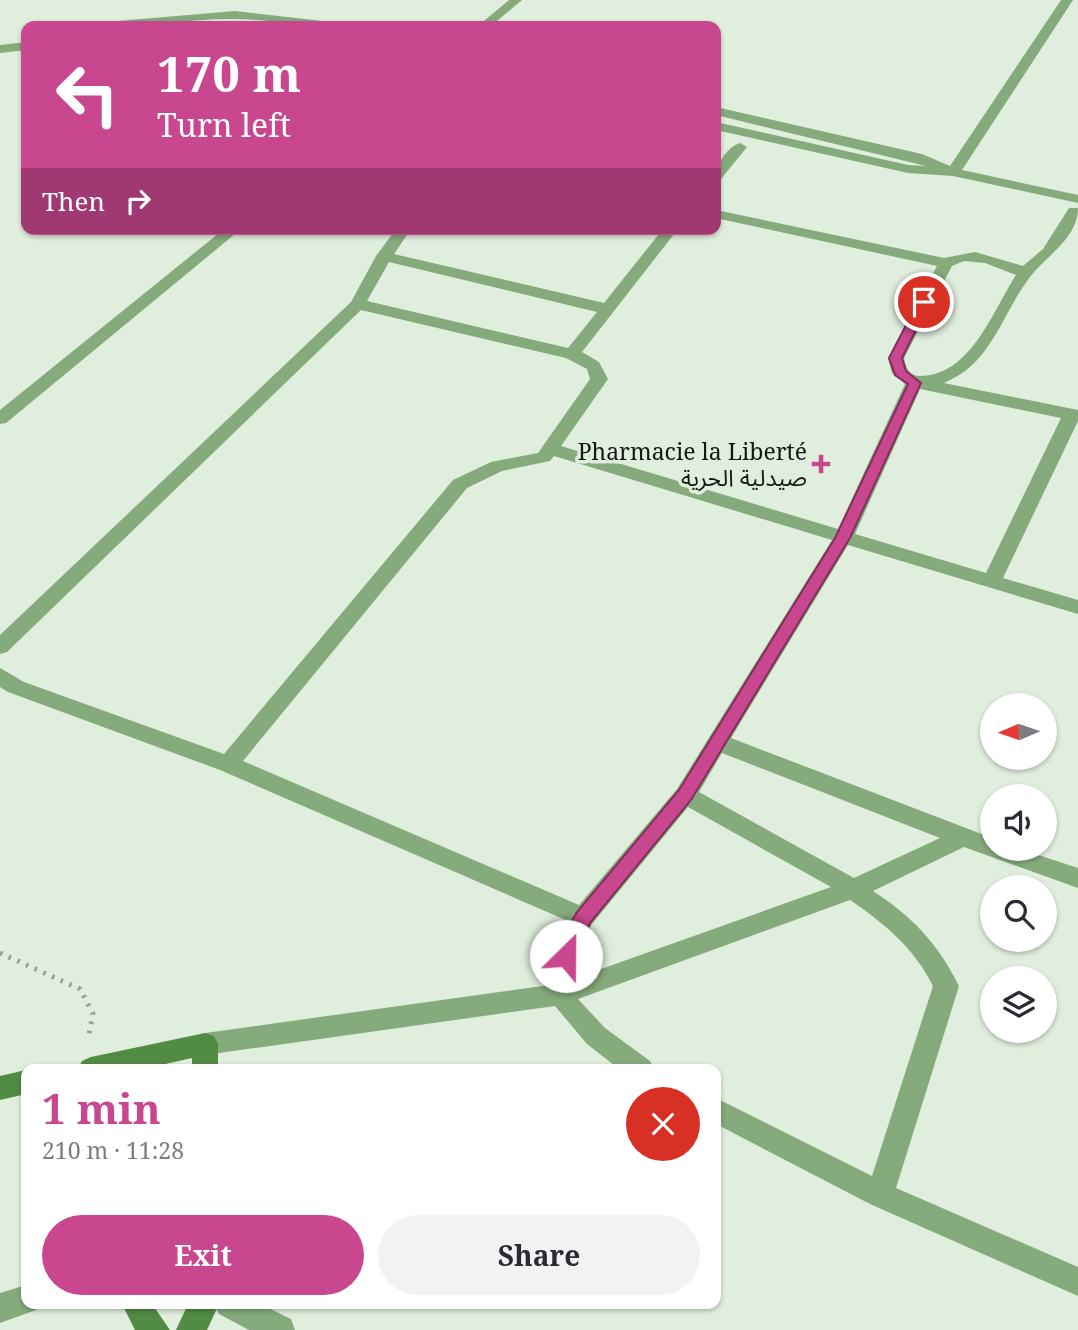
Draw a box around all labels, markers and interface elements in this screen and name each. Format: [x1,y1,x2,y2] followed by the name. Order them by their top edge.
[157,40,301,106] text: 170 m
[42,49,133,140] icon: left
[157,103,291,146] text: Turn left
[119,182,157,220] icon: right
[42,183,105,219] text: Then
[894,272,954,332] pin
[905,283,943,321] icon: arrive
[578,435,807,493] place label: Pharmacie la Liberté صيدلية الحرية
[813,456,829,472] marker: Pharmacie la Liberté صيدلية الحرية
[980,693,1057,770] north arrow
[980,693,1057,1043] map controls
[980,784,1057,861] button: sound
[980,875,1057,952] button: search
[529,919,603,993] position arrow
[980,966,1057,1043] button: layers
[42,1079,161,1136] text: 1 min
[626,1087,700,1161] button: close
[42,1134,184,1166] text: 210 m · 11:28
[42,1215,364,1295] button: Exit
[378,1215,700,1295] button: Share

